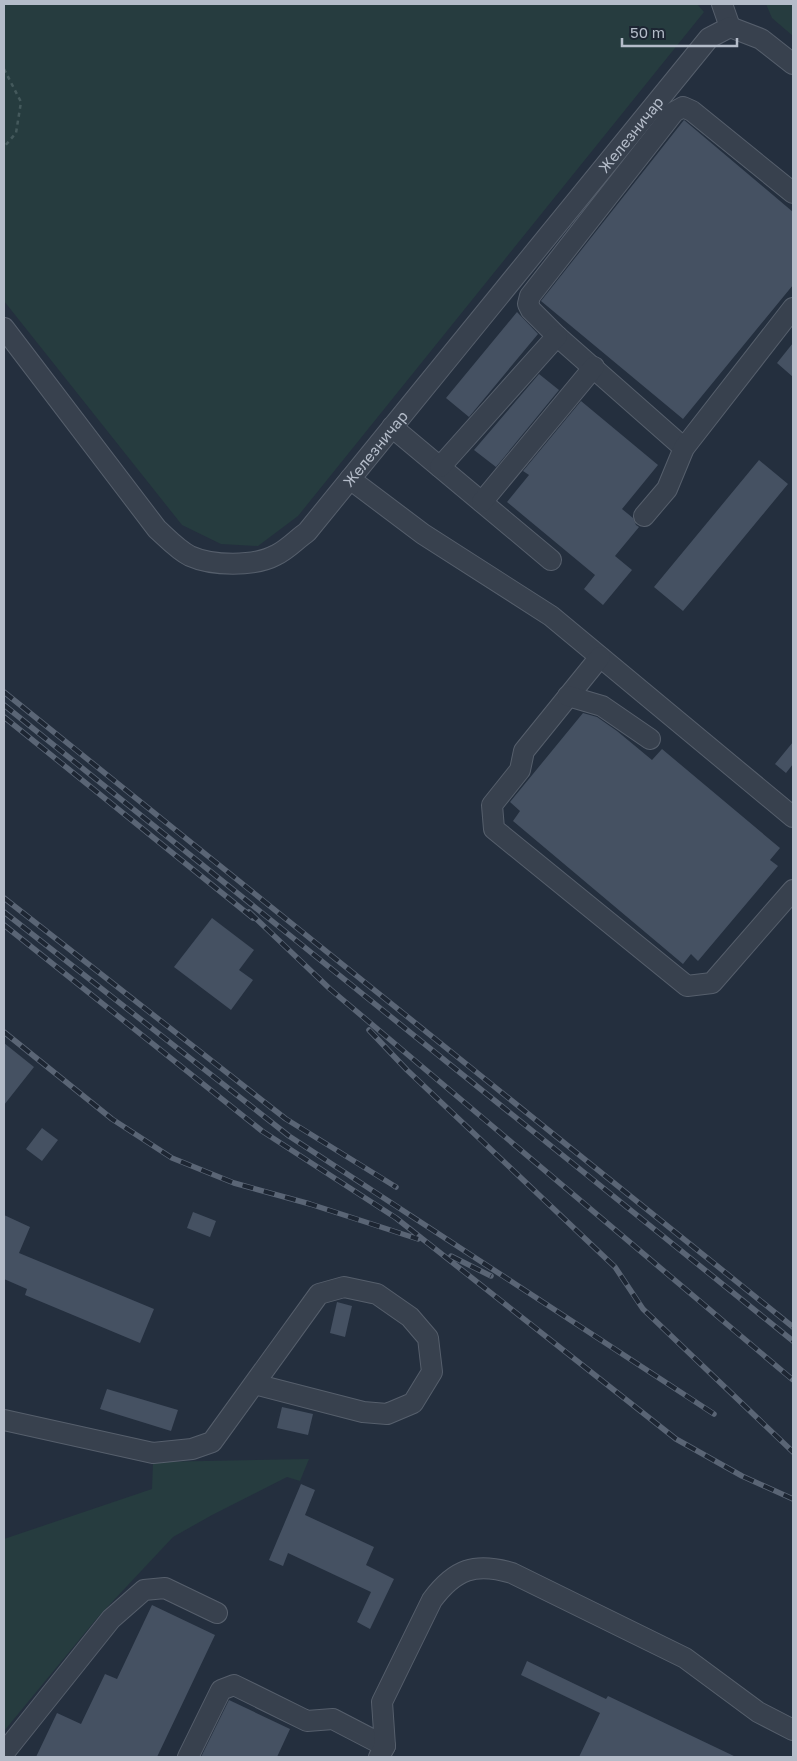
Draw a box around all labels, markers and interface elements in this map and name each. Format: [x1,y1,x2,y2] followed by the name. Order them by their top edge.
[622,15,737,47] scale bar
[630,23,665,41] text: 50 m
[594,93,667,176] street label: Железничар
[339,407,411,490] street label: Железничар

